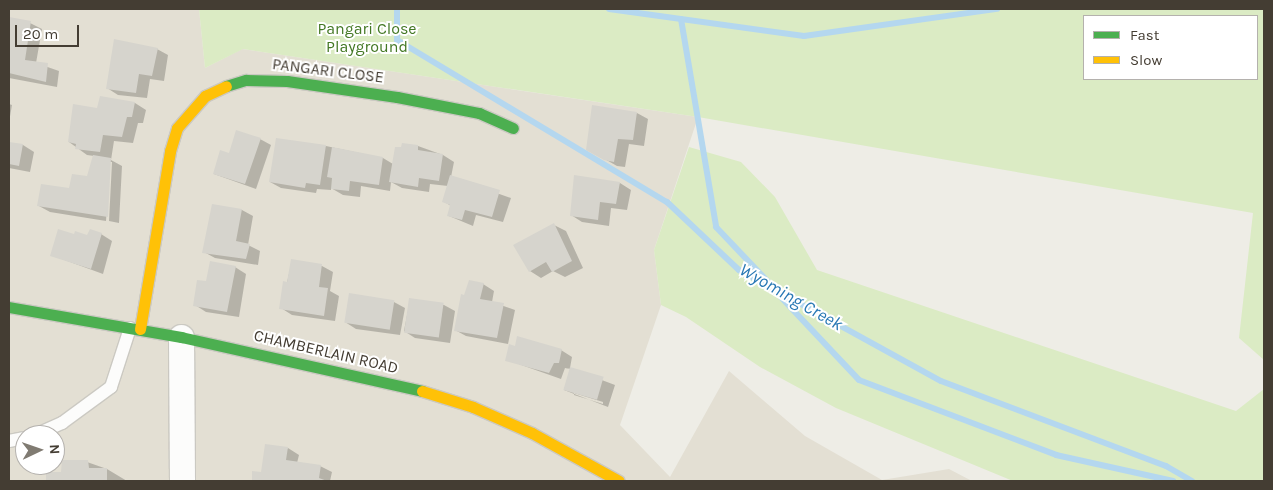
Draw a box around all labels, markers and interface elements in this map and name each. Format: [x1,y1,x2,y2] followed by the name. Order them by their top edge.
[18,15,81,47] scale bar
[1083,15,1258,80] legend
[317,19,417,57] park label: Pangari Close Playground
[23,25,58,43] text: 20 m
[1130,26,1159,44] text: Fast
[1130,51,1162,69] text: Slow
[271,55,385,87] street label: PANGARI CLOSE
[735,259,847,335] water label: Wyoming Creek
[252,326,400,378] street label: CHAMBERLAIN ROAD
[15,425,65,475] north arrow
[46,444,63,455] text: N

